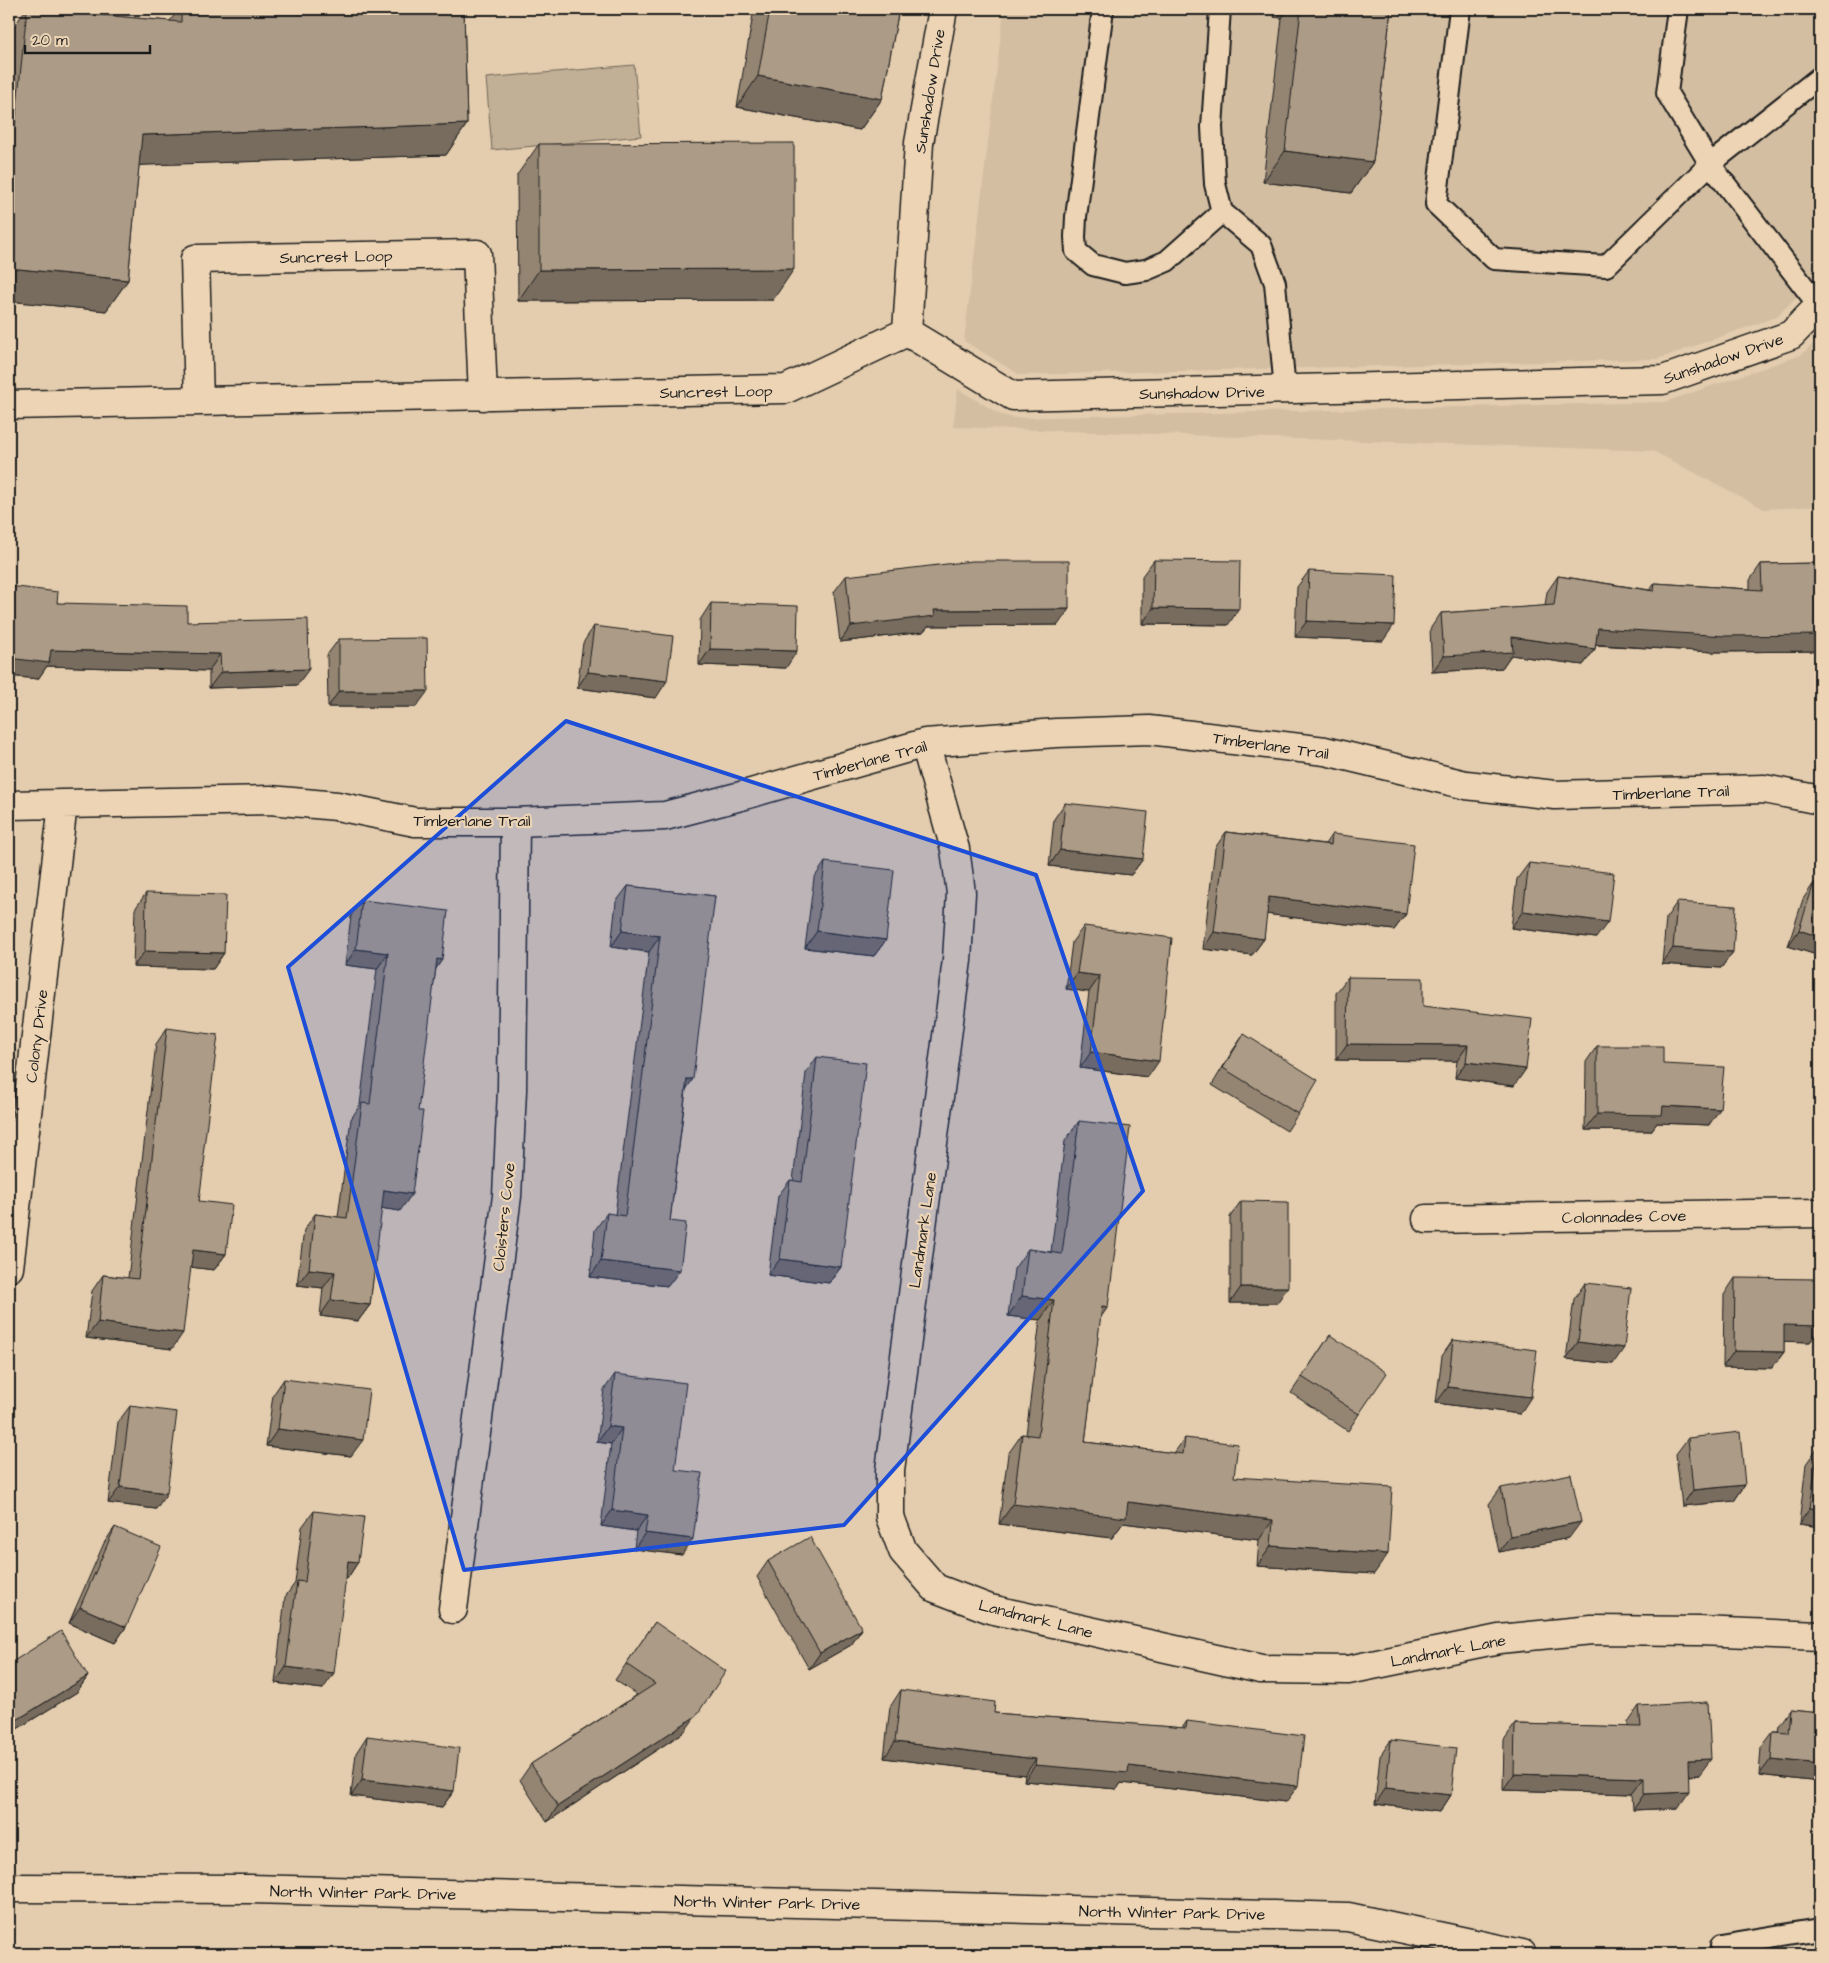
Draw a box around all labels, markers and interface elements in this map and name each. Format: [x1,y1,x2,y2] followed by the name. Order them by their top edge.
[25,22,150,54] scale bar
[909,27,951,155] street label: Sunshadow Drive
[32,30,68,51] text: 20 m
[279,245,393,269] street label: Suncrest Loop
[1660,328,1787,390] street label: Sunshadow Drive
[659,380,773,404] street label: Suncrest Loop
[1139,381,1265,405] street label: Sunshadow Drive
[1211,727,1330,765] street label: Timberlane Trail
[811,735,930,787] street label: Timberlane Trail
[1612,780,1730,806] street label: Timberlane Trail
[414,810,530,832] street label: Timberlane Trail
[20,988,55,1084] street label: Colony Drive
[487,1161,521,1272] street label: Cloisters Cove
[904,1170,942,1290] street label: Landmark Lane
[1562,1205,1687,1229] street label: Colonnades Cove
[976,1594,1095,1644] street label: Landmark Lane
[1389,1629,1508,1673] street label: Landmark Lane
[270,1880,457,1906] street label: North Winter Park Drive
[674,1890,861,1916] street label: North Winter Park Drive
[1079,1900,1266,1926] street label: North Winter Park Drive

